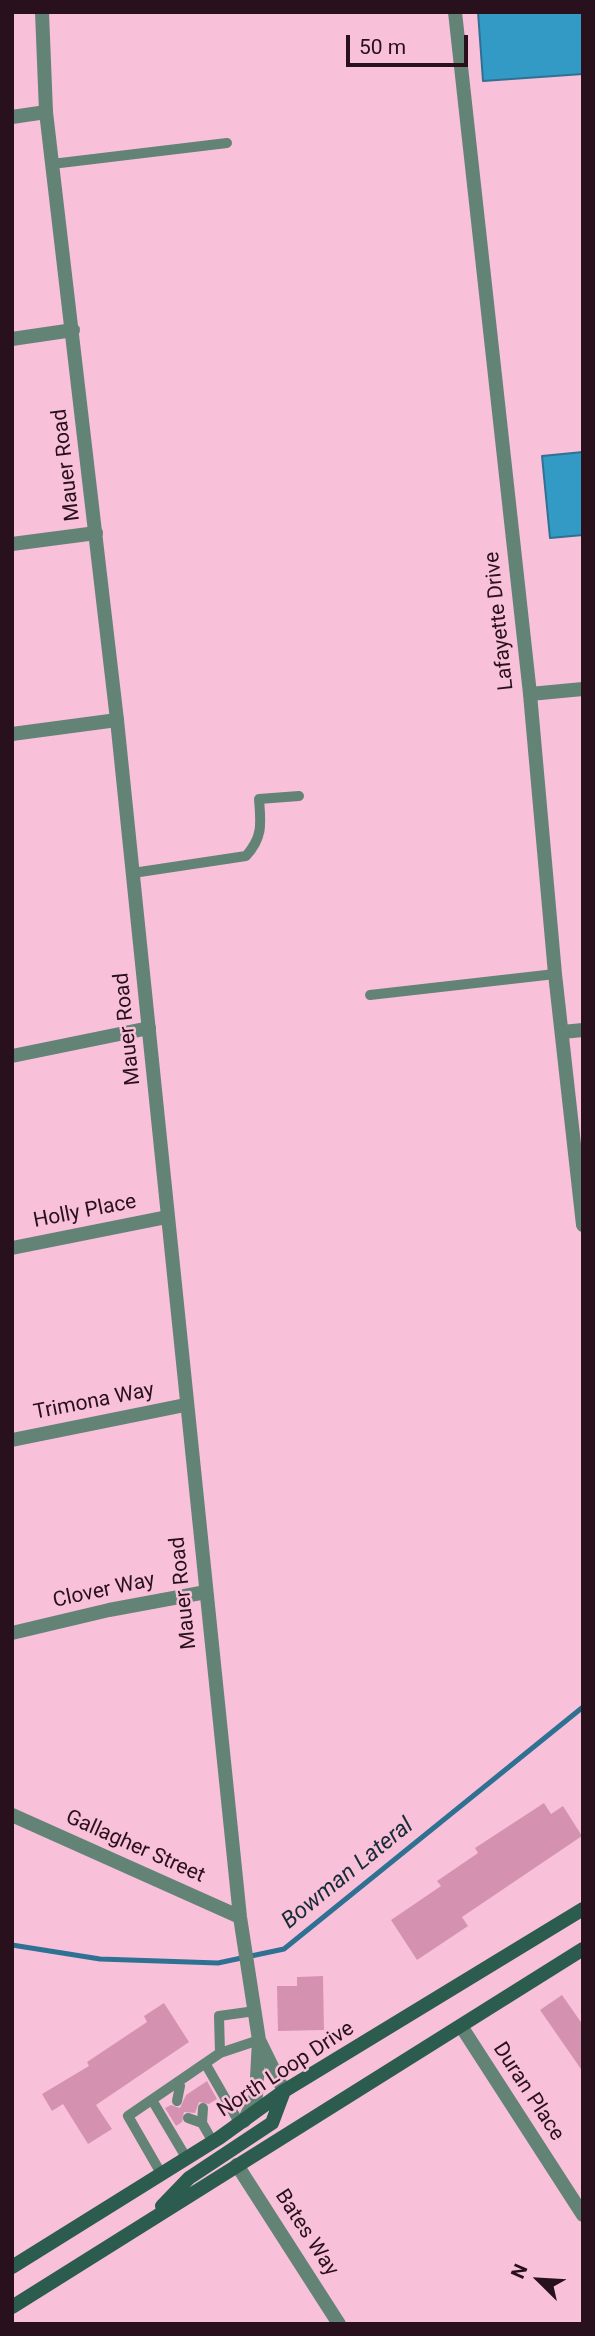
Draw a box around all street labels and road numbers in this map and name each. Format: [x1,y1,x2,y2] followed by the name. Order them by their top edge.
[48,407,86,523] street label: Mauer Road
[480,550,520,692] street label: Lafayette Drive
[110,972,146,1086] street label: Mauer Road
[31,1190,139,1234] street label: Holly Place
[32,1378,156,1426] street label: Trimona Way
[166,1536,202,1650] street label: Mauer Road
[51,1568,157,1614] street label: Clover Way
[62,1805,208,1889] street label: Gallagher Street
[213,2016,359,2124] street label: North Loop Drive
[487,2038,569,2146] street label: Duran Place
[269,2185,343,2281] street label: Bates Way

